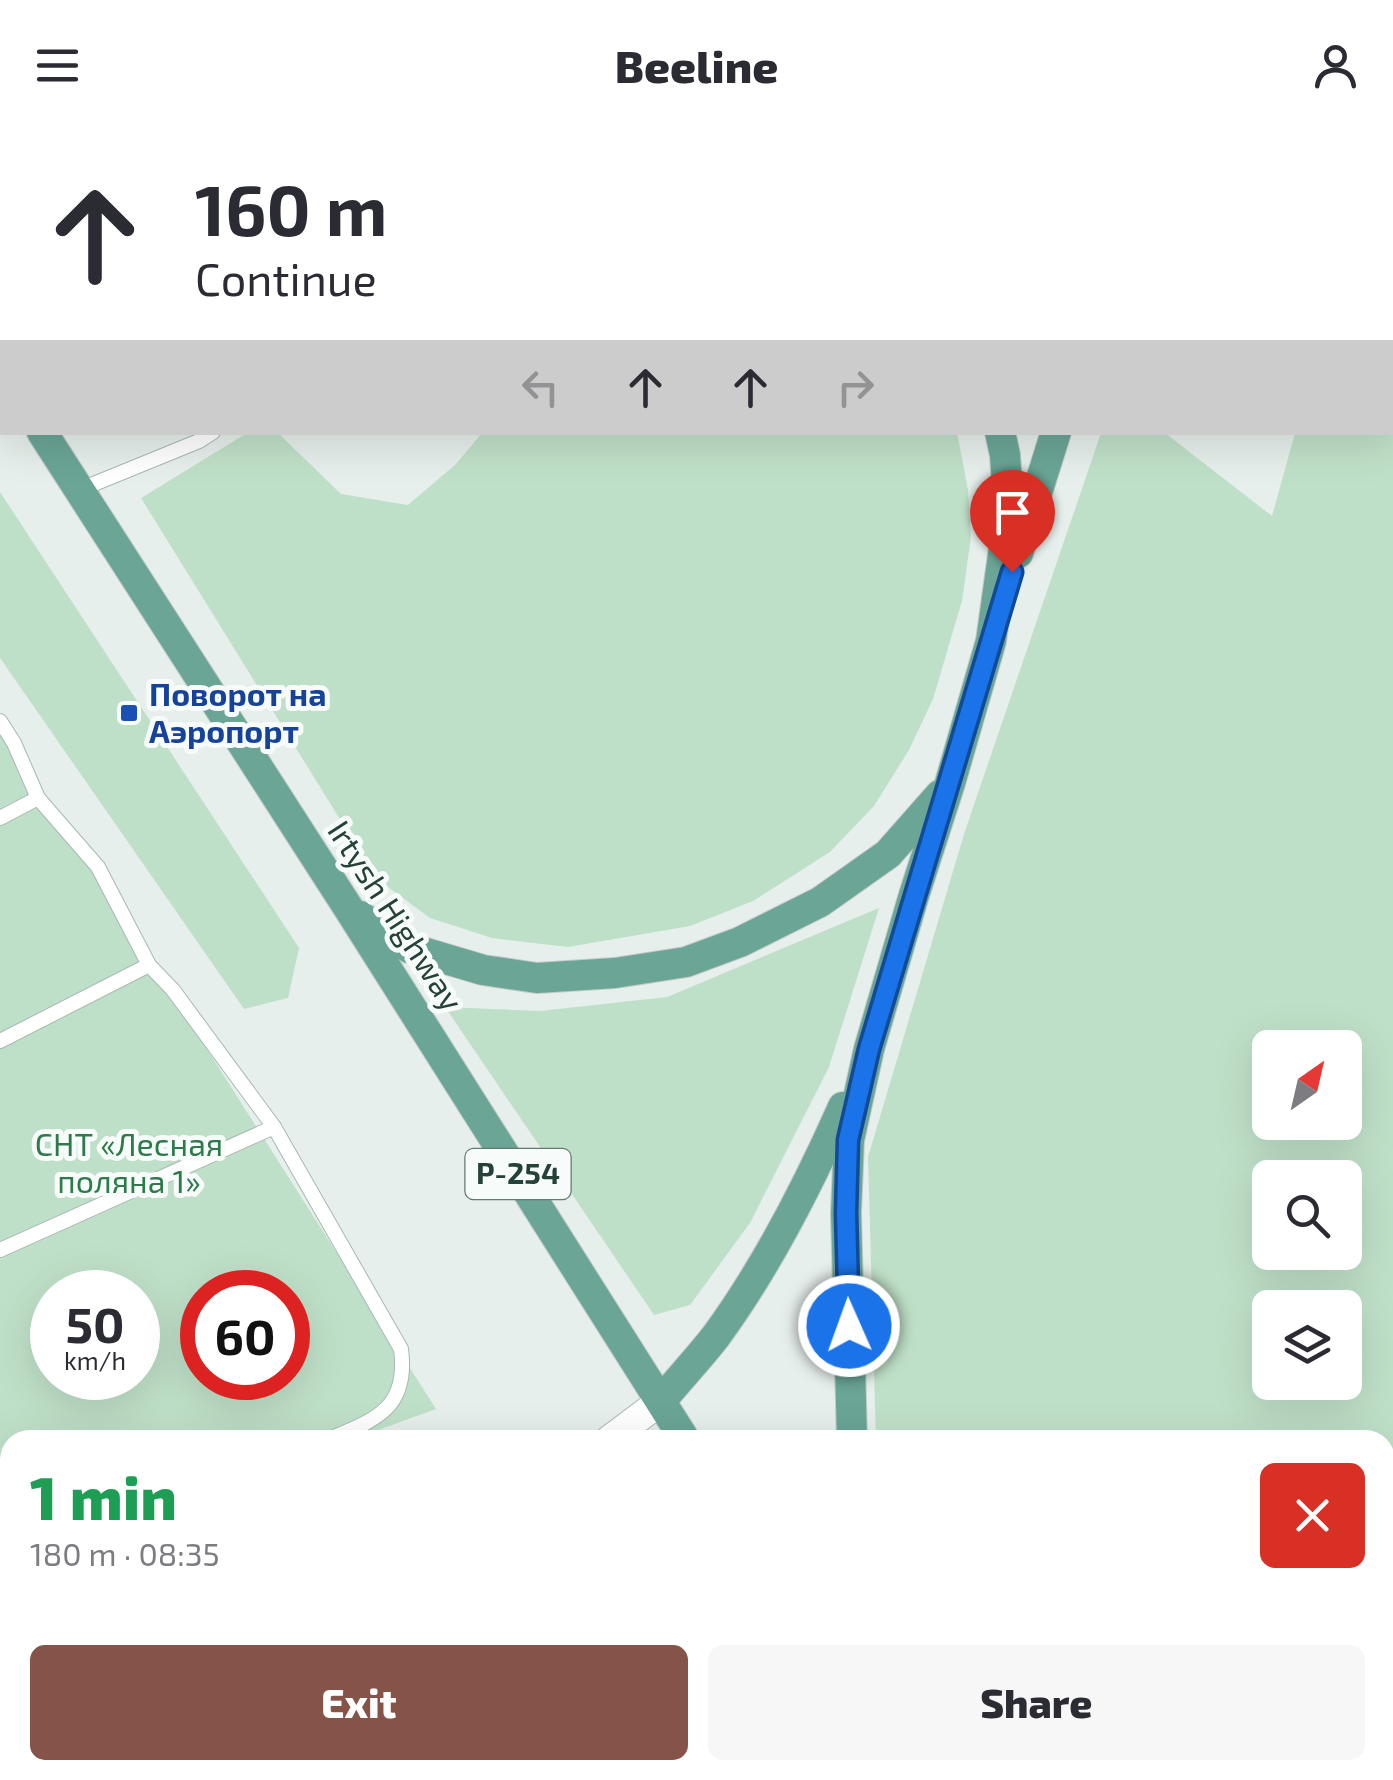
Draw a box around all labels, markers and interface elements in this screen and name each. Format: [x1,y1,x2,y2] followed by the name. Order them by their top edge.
[30,38,85,93] icon: menu
[615,38,778,92] text: Beeline
[1308,38,1363,93] icon: person
[195,166,388,250] text: 160 m
[30,170,160,300] icon: ahead
[195,251,377,305] text: Continue
[513,360,568,415] icon: left
[618,360,673,415] icon: ahead
[723,360,778,415] icon: ahead
[828,360,883,415] icon: right
[970,470,1055,573] pin
[985,485,1040,540] icon: arrive
[149,674,327,749] place label: Поворот на Аэропорт
[118,702,140,724] marker: Поворот на Аэропорт
[321,813,472,1017] street label: Irtysh Highway
[1252,1030,1362,1140] north arrow
[1252,1030,1362,1400] map controls
[35,1124,223,1199] park label: СНТ «Лесная поляна 1»
[466,1149,570,1199] road number: Р-254
[1252,1160,1362,1270] button: search
[180,1270,310,1400] speed limit sign: 60
[797,1274,901,1378] position arrow
[1252,1290,1362,1400] button: layers
[65,1293,125,1353] text: 50
[64,1345,126,1375] text: km/h
[30,1460,177,1532] text: 1 min
[1260,1463,1365,1568] button: close
[30,1534,220,1572] text: 180 m · 08:35
[30,1645,688,1760] button: Exit
[708,1645,1365,1760] button: Share

